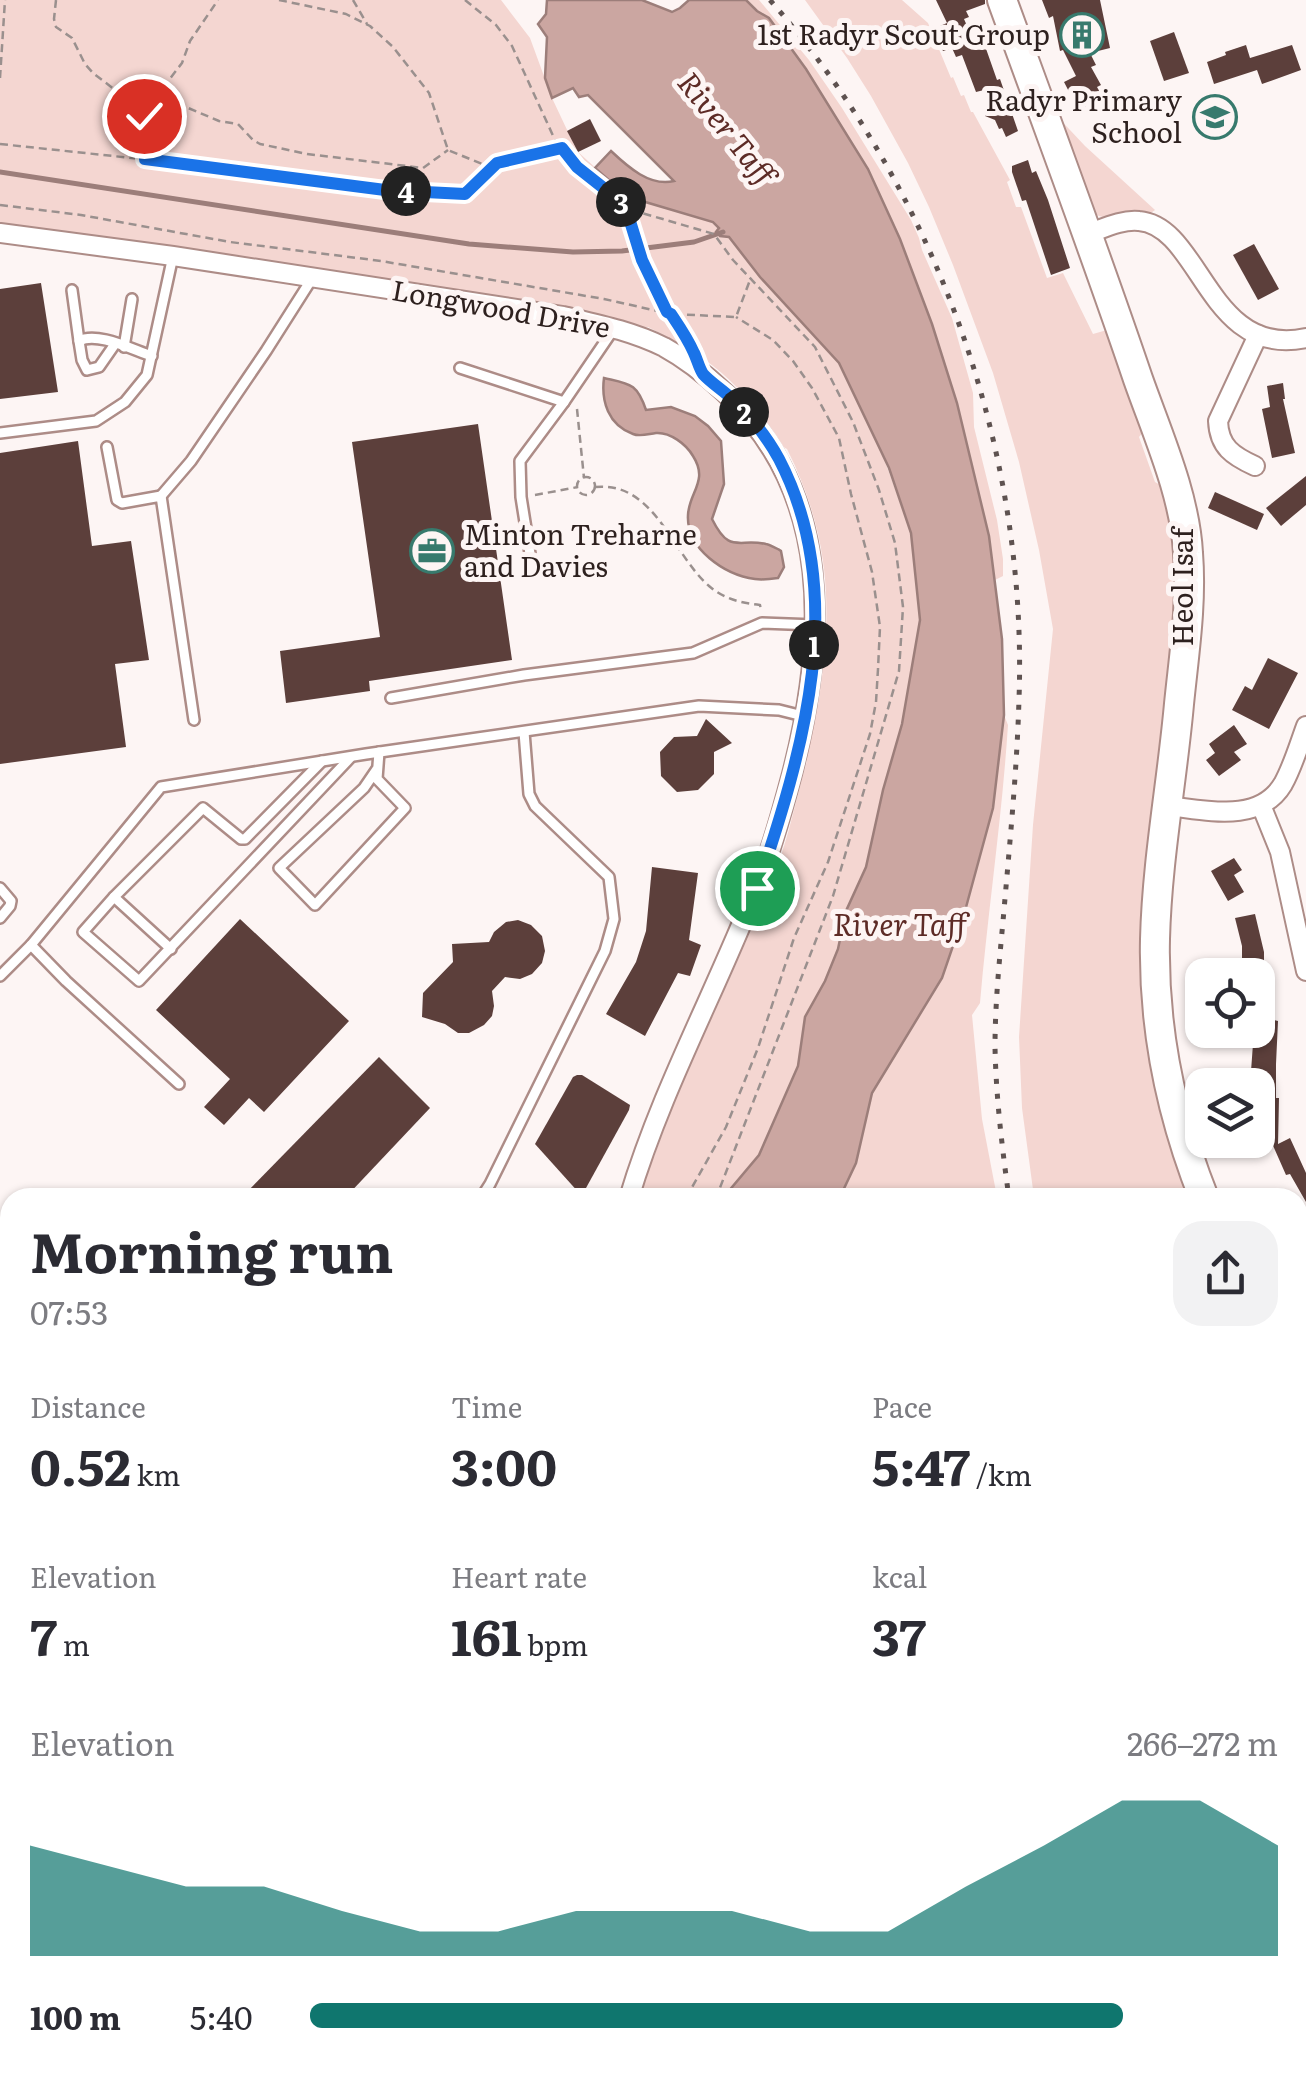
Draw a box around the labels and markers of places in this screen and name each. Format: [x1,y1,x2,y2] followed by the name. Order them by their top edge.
[757,12,1050,54] place label: 1st Radyr Scout Group
[1059,12,1105,58] building icon: 1st Radyr Scout Group
[102,74,187,159] pin
[985,78,1183,152] place label: Radyr Primary School
[1192,94,1238,140] school or university icon: Radyr Primary School
[381,166,431,216] pin: 4
[596,177,646,227] pin: 3
[719,387,769,437] pin: 2
[464,512,697,586] place label: Minton Treharne and Davies
[409,528,455,574] office icon: Minton Treharne and Davies
[789,620,839,670] pin: 1
[715,846,800,931] pin

